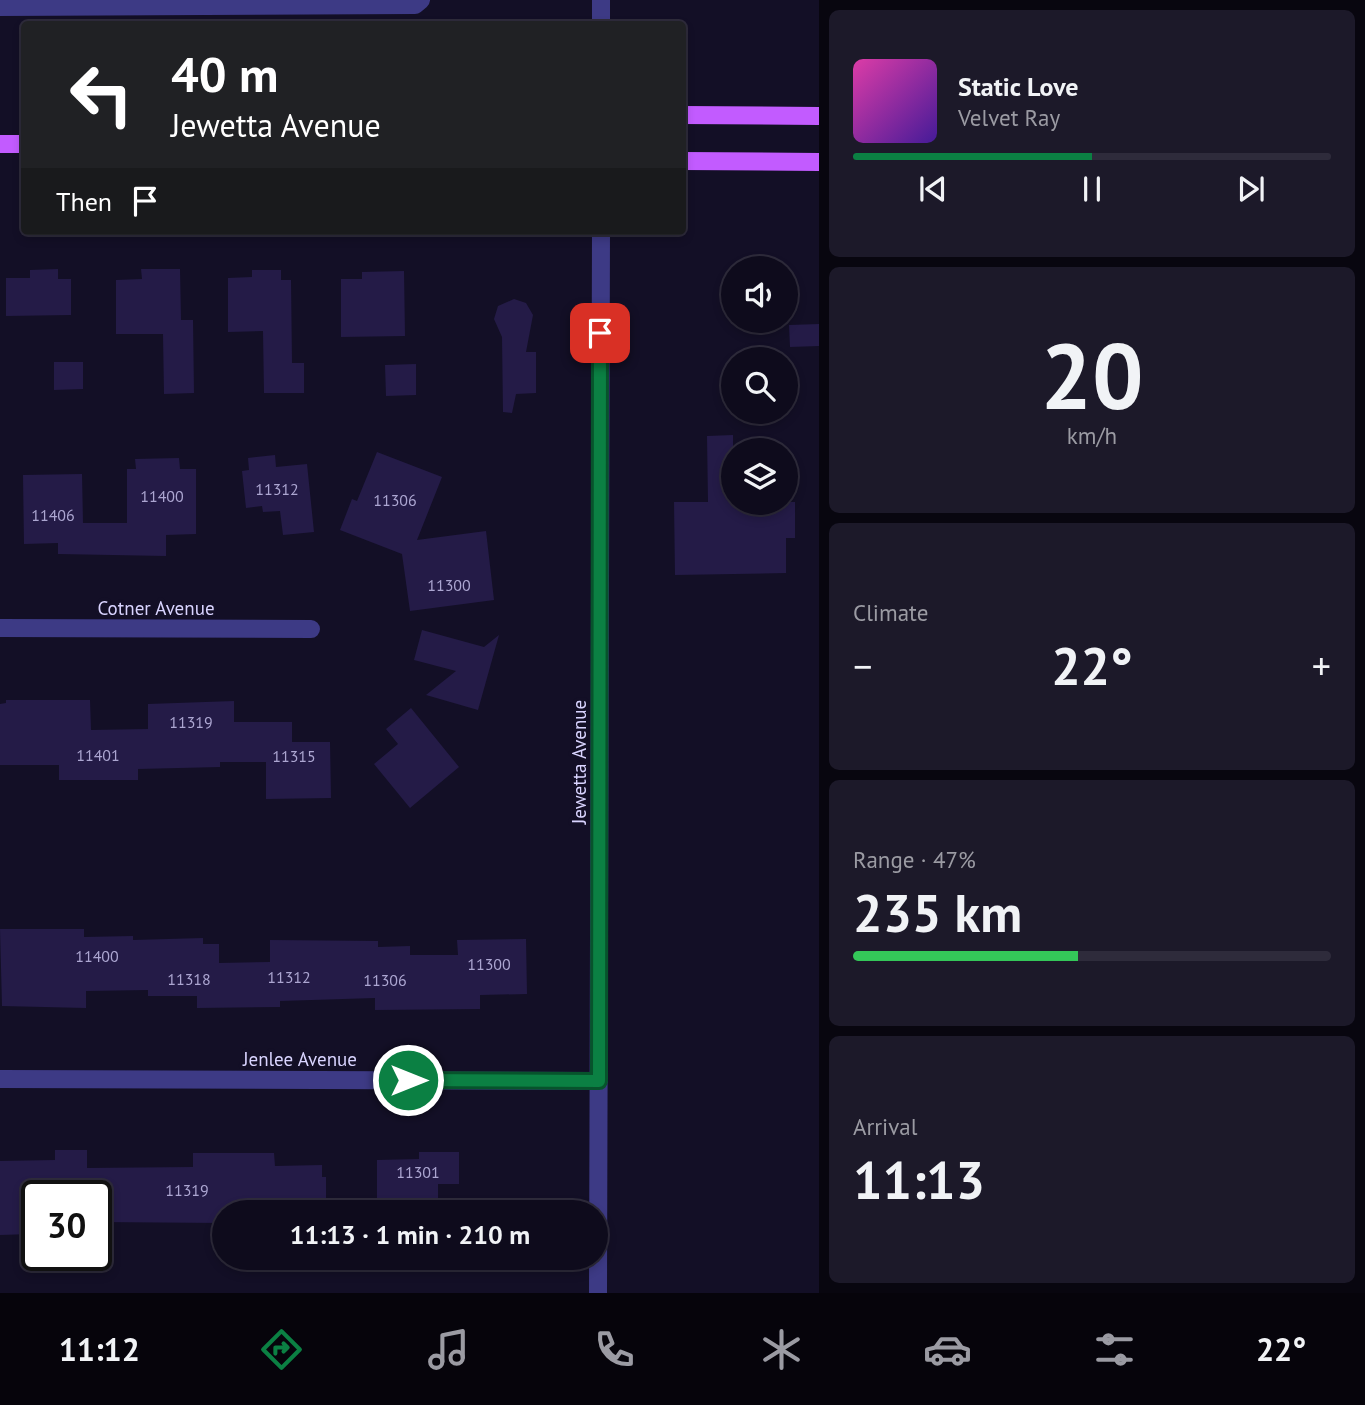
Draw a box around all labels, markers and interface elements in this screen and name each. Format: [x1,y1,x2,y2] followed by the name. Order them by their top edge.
[171,42,278,106] text: 40 m
[56,49,147,140] icon: left
[958,70,1079,103] text: Static Love
[958,103,1060,132] text: Velvet Ray
[171,104,381,146] text: Jewetta Avenue
[914,170,952,208] icon: previous
[1073,170,1111,208] icon: pause
[1232,170,1270,208] icon: next
[126,182,164,220] icon: arrive
[56,185,112,218] text: Then
[721,256,798,515] map controls
[721,256,798,333] button: sound
[570,303,630,363] pin
[581,314,619,352] icon: arrive
[1040,316,1144,434] text: 20
[721,347,798,424] button: search
[1067,421,1117,450] text: km/h
[721,438,798,515] button: layers
[255,479,299,499] house number: 11312
[140,486,184,506] house number: 11400
[373,490,417,510] house number: 11306
[31,505,75,525] house number: 11406
[427,575,471,595] house number: 11300
[97,596,215,620] street label: Cotner Avenue
[853,598,928,627] text: Climate
[1051,632,1133,699] text: 22°
[853,641,872,690] text: −
[1312,641,1331,690] text: +
[567,700,591,825] street label: Jewetta Avenue
[169,712,213,732] house number: 11319
[76,745,120,765] house number: 11401
[272,746,316,766] house number: 11315
[853,845,976,874] text: Range · 47%
[853,879,1022,946] text: 235 km
[75,946,119,966] house number: 11400
[467,954,511,974] house number: 11300
[267,967,311,987] house number: 11312
[167,969,211,989] house number: 11318
[363,970,407,990] house number: 11306
[371,1043,445,1117] position arrow
[242,1047,357,1071] street label: Jenlee Avenue
[853,1112,917,1141] text: Arrival
[853,1146,985,1213] text: 11:13
[396,1162,440,1182] house number: 11301
[21,1180,112,1271] speed limit sign: 30
[165,1180,209,1200] house number: 11319
[290,1218,530,1251] text: 11:13 · 1 min · 210 m
[257,1325,306,1374] icon: directions
[424,1325,473,1374] icon: music
[590,1325,639,1374] icon: phone
[757,1325,806,1374] icon: climate
[923,1325,972,1374] icon: car
[1090,1325,1139,1374] icon: filters
[59,1328,140,1370] text: 11:12
[1256,1328,1306,1370] text: 22°

